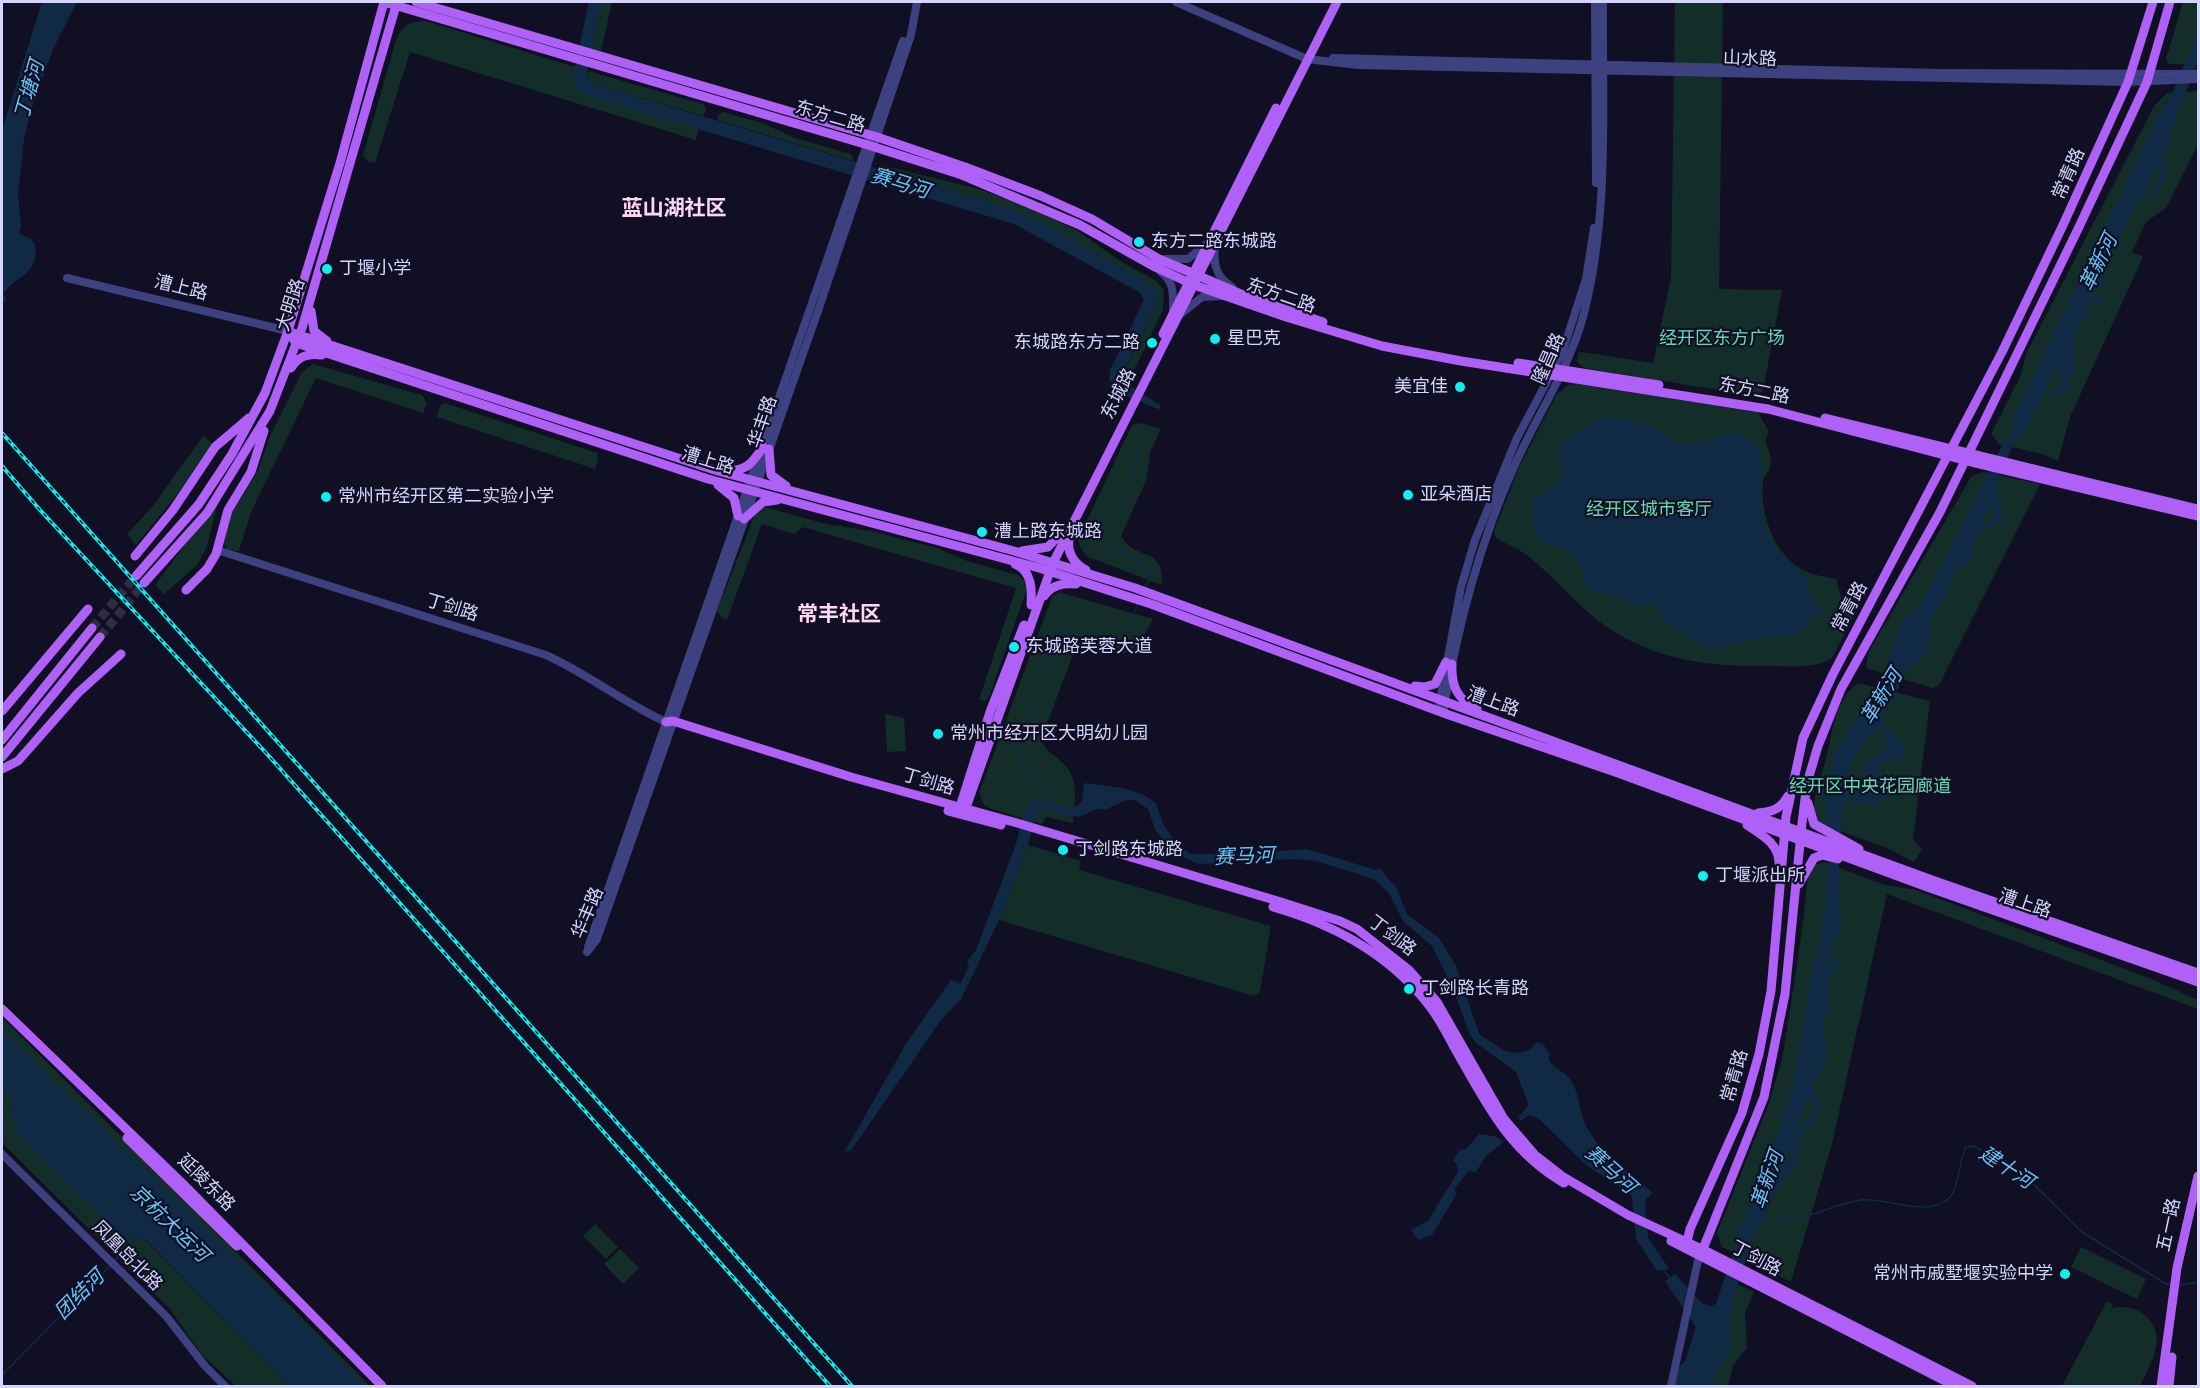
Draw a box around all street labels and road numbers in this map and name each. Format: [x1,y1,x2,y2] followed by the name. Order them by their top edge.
[1723,47,1777,71] street label: 山水路
[792,97,868,137] street label: 东方二路
[2048,145,2090,203] street label: 常青路
[152,271,210,305] street label: 漕上路
[1243,274,1319,318] street label: 东方二路
[272,276,310,334] street label: 大明路
[1528,330,1570,388] street label: 隆昌路
[1097,365,1141,423] street label: 东城路
[1717,374,1791,408] street label: 东方二路
[744,393,782,451] street label: 华丰路
[679,443,737,479] street label: 漕上路
[1828,578,1872,636] street label: 常青路
[423,590,481,626] street label: 丁剑路
[1464,683,1522,721] street label: 漕上路
[899,764,957,800] street label: 丁剑路
[568,884,608,942] street label: 华丰路
[1996,885,2054,923] street label: 漕上路
[1364,911,1420,961] street label: 丁剑路
[1717,1047,1753,1105] street label: 常青路
[173,1150,239,1216] street label: 延陵东路
[2153,1196,2185,1254] street label: 五一路
[88,1217,166,1295] street label: 凤凰岛北路
[1727,1237,1785,1281] street label: 丁剑路

